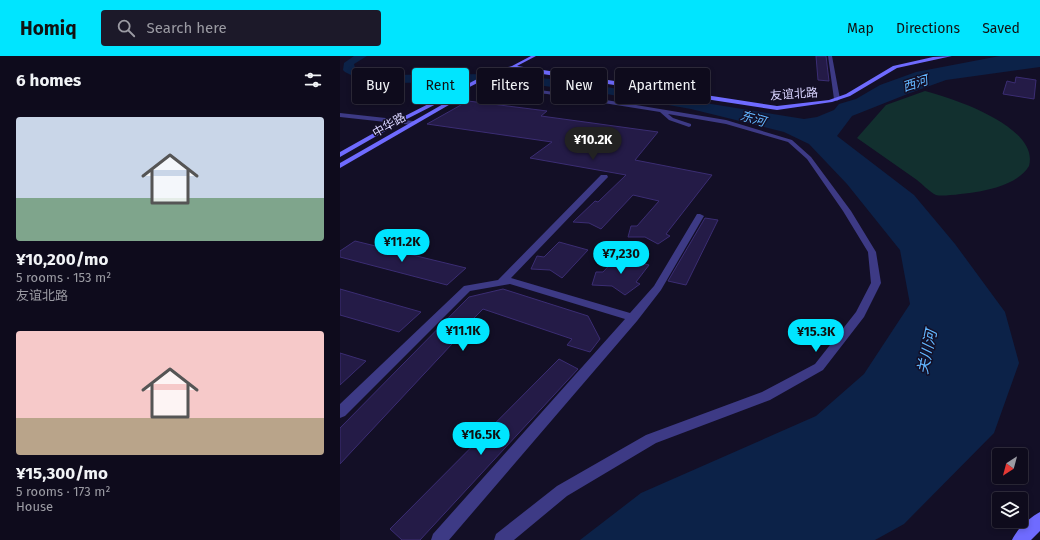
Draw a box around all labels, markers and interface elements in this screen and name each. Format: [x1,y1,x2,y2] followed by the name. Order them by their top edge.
[101,10,381,46] search box
[20,17,77,40] text: Homiq
[115,17,137,39] icon: search
[147,19,227,37] text: Search here
[847,20,874,37] text: Map
[896,20,960,37] text: Directions
[982,20,1020,37] text: Saved
[352,68,404,104] chip: Buy
[412,68,469,104] chip: Rent
[477,68,543,104] chip: Filters
[551,68,607,104] chip: New
[615,68,710,104] chip: Apartment
[302,69,324,91] icon: filters
[16,70,81,91] text: 6 homes
[900,71,933,95] water label: 西河
[770,85,818,103] street label: 友谊北路
[738,108,770,130] water label: 东河
[370,110,408,140] street label: 中华路
[560,127,626,161] pin: ¥10.2K
[574,132,612,147] text: ¥10.2K
[134,143,206,215] icon: home
[369,229,435,263] pin: ¥11.2K
[384,234,420,249] text: ¥11.2K
[588,241,654,275] pin: ¥7,230
[602,246,640,261] text: ¥7,230
[16,249,108,270] text: ¥10,200/mo
[16,270,111,285] text: 5 rooms · 153 m²
[16,288,68,303] text: 友谊北路
[430,318,496,352] pin: ¥11.1K
[783,319,849,353] pin: ¥15.3K
[446,323,480,338] text: ¥11.1K
[797,324,835,339] text: ¥15.3K
[914,325,941,376] water label: 关川河
[134,357,206,429] icon: home
[448,422,514,456] pin: ¥16.5K
[462,427,500,442] text: ¥16.5K
[992,448,1028,484] north arrow
[992,448,1028,528] map controls
[16,463,108,484] text: ¥15,300/mo
[16,484,110,499] text: 5 rooms · 173 m²
[992,492,1028,528] button: layers
[16,499,53,514] text: House

